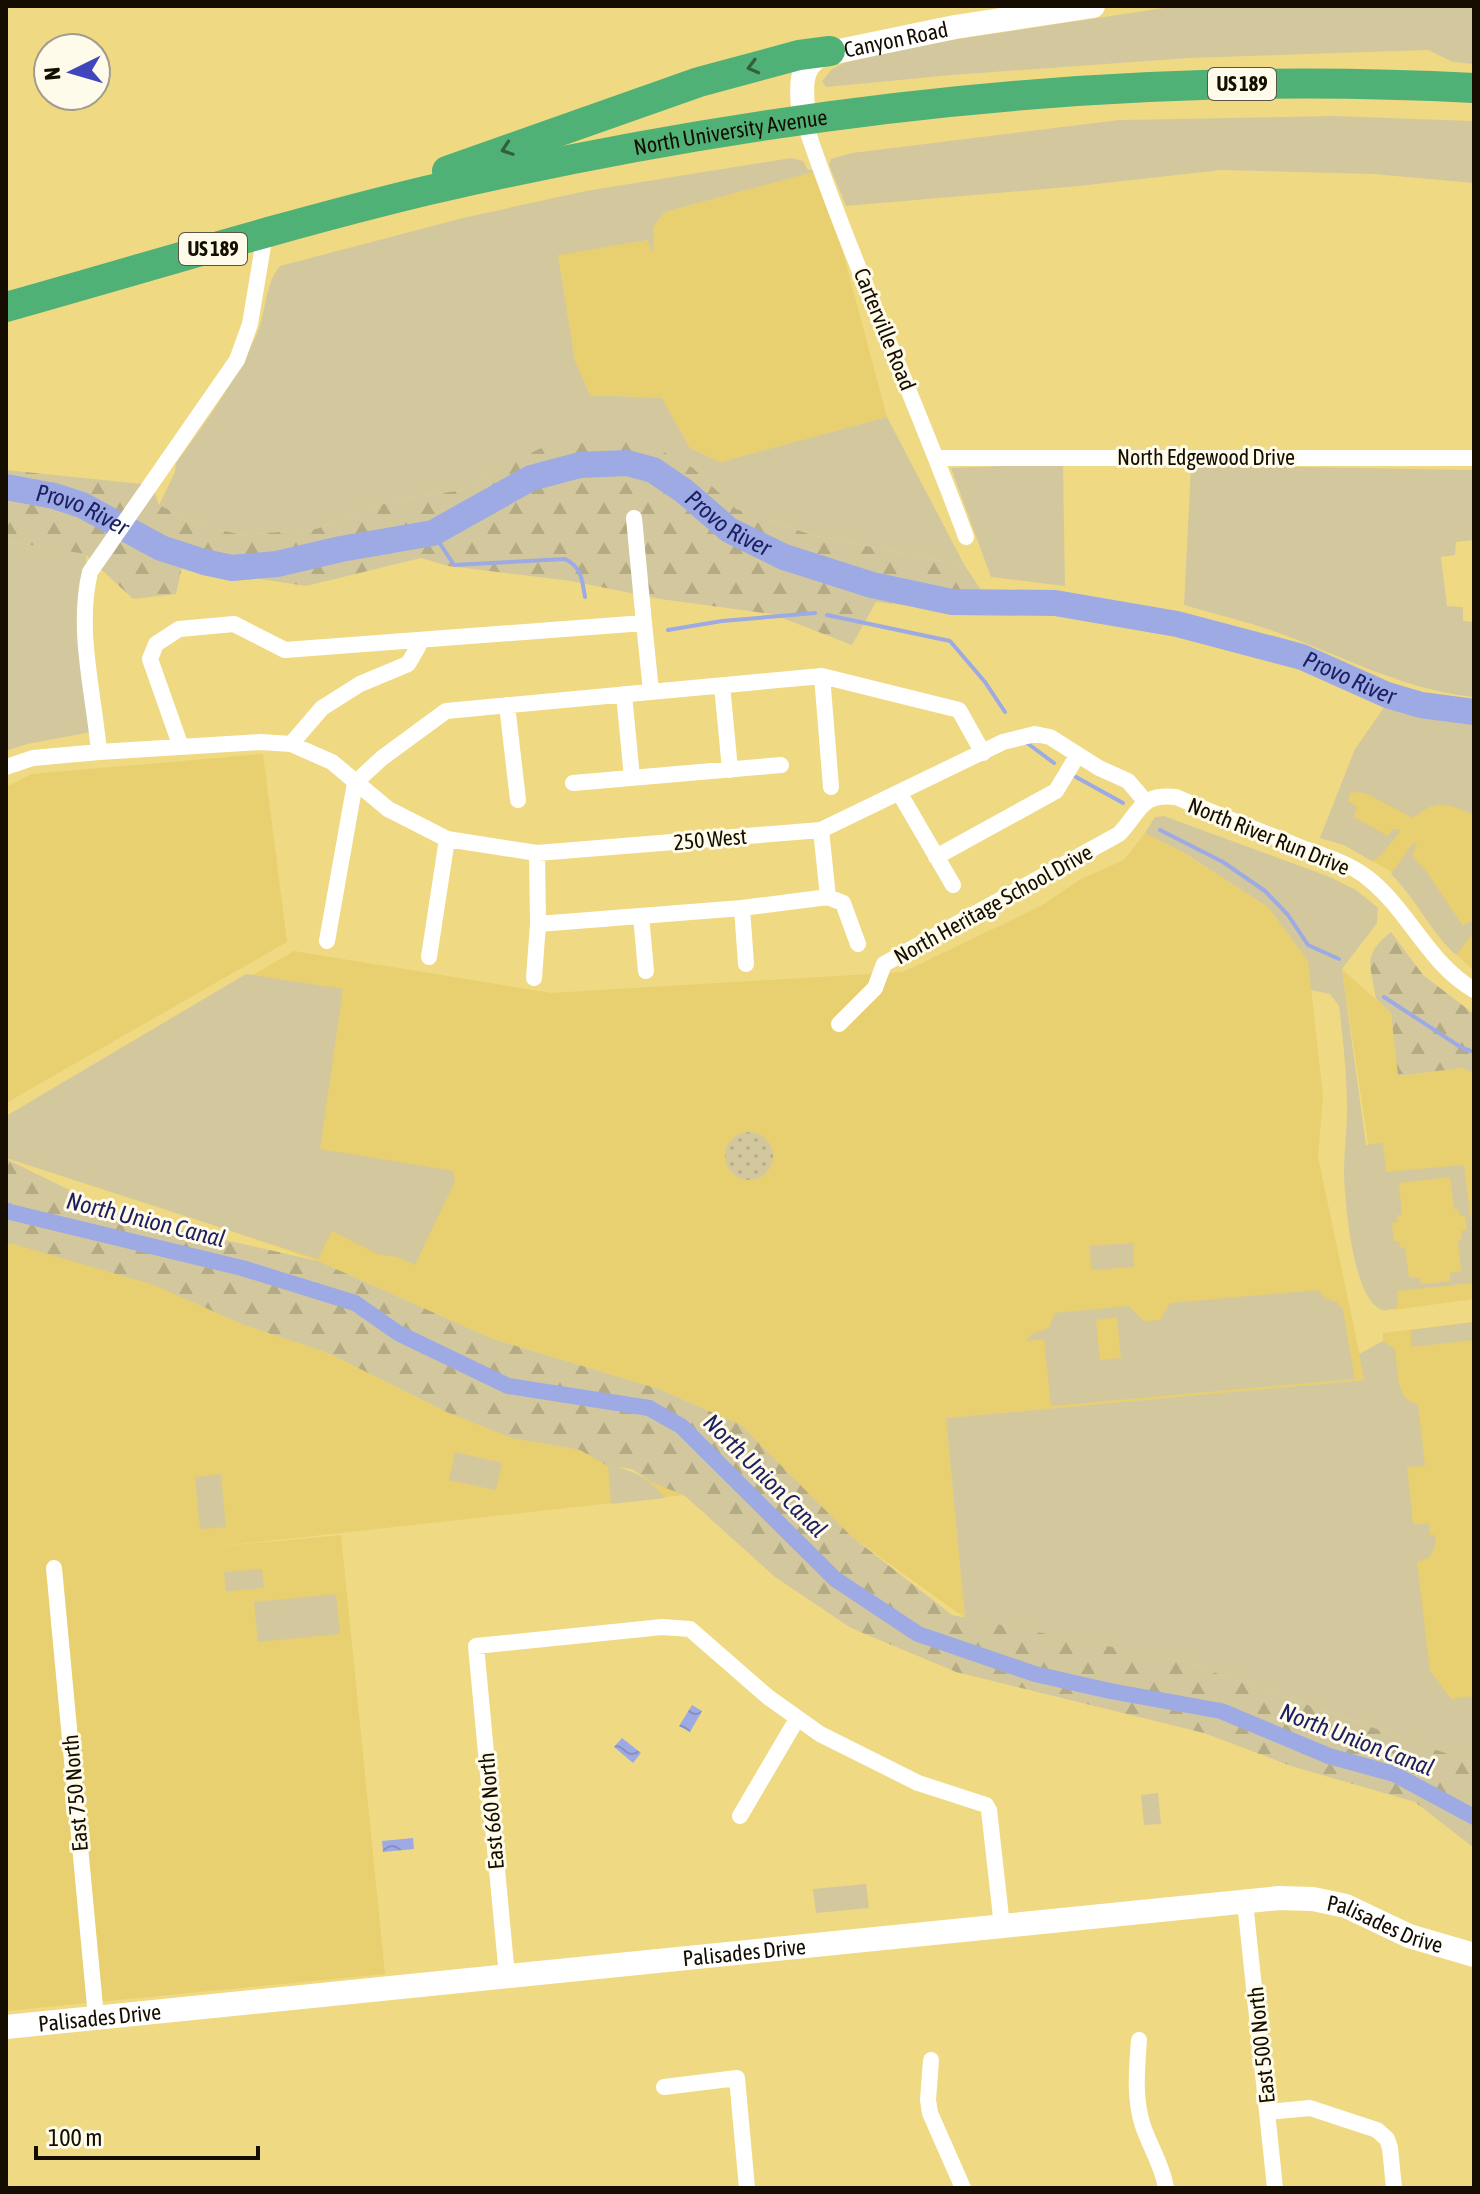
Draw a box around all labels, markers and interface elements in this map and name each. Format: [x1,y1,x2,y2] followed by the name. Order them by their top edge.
[841,16,950,63] street label: Canyon Road
[32,32,112,112] north arrow
[747,58,761,75] one-way arrow
[39,66,66,81] text: N
[1208,68,1276,100] road number: US 189
[631,104,829,160] street label: North University Avenue
[501,140,515,156] one-way arrow
[179,233,247,265] road number: US 189
[849,264,921,394] street label: Carterville Road
[1117,444,1295,470] street label: North Edgewood Drive
[34,479,134,541] water label: Provo River
[680,484,776,562] water label: Provo River
[1299,645,1400,710] water label: Provo River
[1184,792,1354,880] street label: North River Run Drive
[672,823,748,855] street label: 250 West
[889,839,1097,969] street label: North Heritage School Drive
[64,1187,228,1252] water label: North Union Canal
[698,1409,832,1543] water label: North Union Canal
[1276,1698,1438,1781] water label: North Union Canal
[57,1733,93,1853] street label: East 750 North
[473,1751,509,1871] street label: East 660 North
[1325,1889,1446,1958] street label: Palisades Drive
[681,1933,807,1971] street label: Palisades Drive
[1242,1985,1280,2105] street label: East 500 North
[37,1998,162,2037] street label: Palisades Drive
[36,2110,258,2160] scale bar
[48,2124,102,2151] text: 100 m

